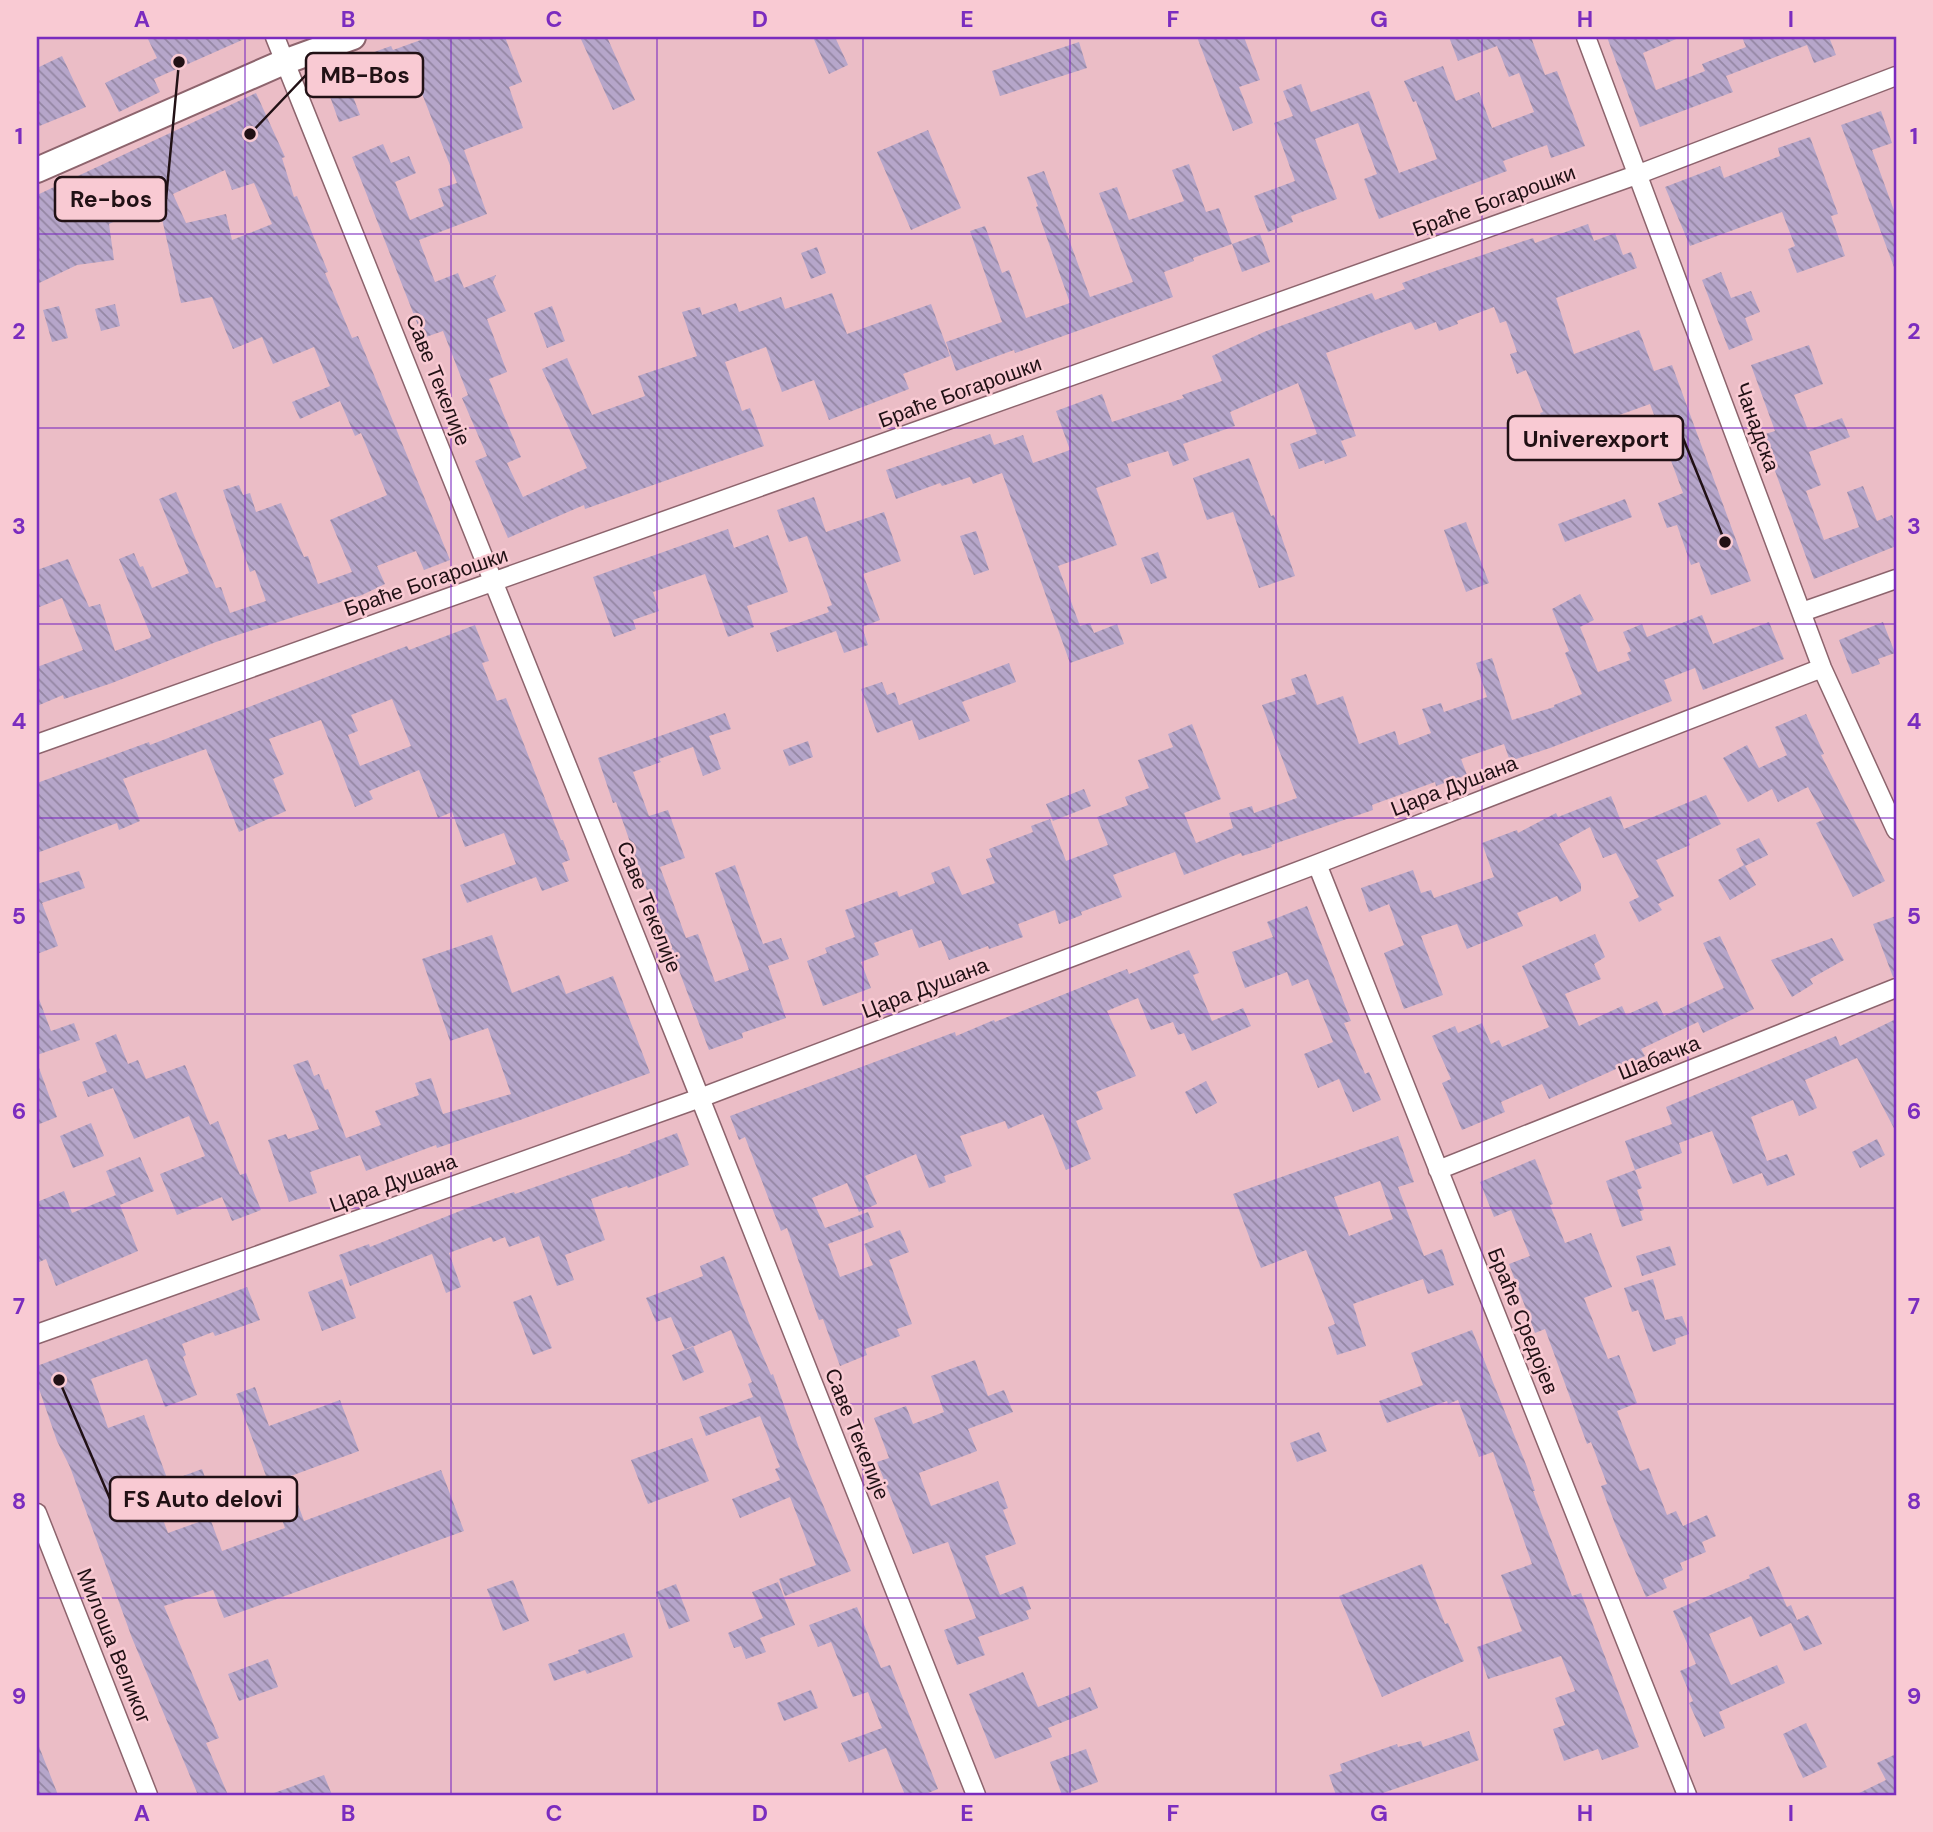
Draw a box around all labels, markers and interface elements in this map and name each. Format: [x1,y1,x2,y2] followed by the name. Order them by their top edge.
[134,4,150,34] text: A
[341,4,355,34] text: B
[546,4,562,34] text: C
[752,4,768,34] text: D
[960,4,974,34] text: E
[1167,4,1180,34] text: F
[1370,4,1388,34] text: G
[1577,4,1593,34] text: H
[1788,4,1794,34] text: I
[306,53,423,97] callout: MB-Bos
[320,60,410,90] text: MB-Bos
[15,121,23,151] text: 1
[1910,121,1918,151] text: 1
[1409,159,1579,243] street label: Браће Богарошки
[55,177,166,221] callout: Re-bos
[70,184,152,214] text: Re-bos
[399,310,477,450] street label: Саве Текелије
[12,316,26,346] text: 2
[1907,316,1921,346] text: 2
[875,350,1045,434] street label: Браће Богарошки
[1728,378,1786,476] street label: Чанадска
[1508,416,1683,460] callout: Univerexport
[1523,424,1669,454] text: Univerexport
[12,511,26,541] text: 3
[1907,511,1921,541] text: 3
[340,541,512,623] street label: Браће Богарошки
[12,706,27,736] text: 4
[1907,706,1922,736] text: 4
[1387,749,1522,823] street label: Цара Душана
[610,837,688,977] street label: Саве Текелије
[12,901,26,931] text: 5
[1907,901,1921,931] text: 5
[858,951,993,1025] street label: Цара Душана
[1614,1029,1704,1087] street label: Шабачка
[12,1096,26,1126] text: 6
[1907,1096,1921,1126] text: 6
[325,1147,461,1219] street label: Цара Душана
[1481,1244,1565,1398] street label: Браће Средојев
[13,1291,25,1321] text: 7
[1908,1291,1920,1321] text: 7
[818,1364,896,1504] street label: Саве Текелије
[110,1477,297,1521] callout: FS Auto delovi
[123,1484,283,1514] text: FS Auto delovi
[12,1486,26,1516] text: 8
[1907,1486,1921,1516] text: 8
[70,1564,158,1728] street label: Милоша Великог
[12,1681,26,1711] text: 9
[1907,1681,1921,1711] text: 9
[134,1798,150,1828] text: A
[341,1798,355,1828] text: B
[546,1798,562,1828] text: C
[752,1798,768,1828] text: D
[960,1798,974,1828] text: E
[1167,1798,1180,1828] text: F
[1370,1798,1388,1828] text: G
[1577,1798,1593,1828] text: H
[1788,1798,1794,1828] text: I

